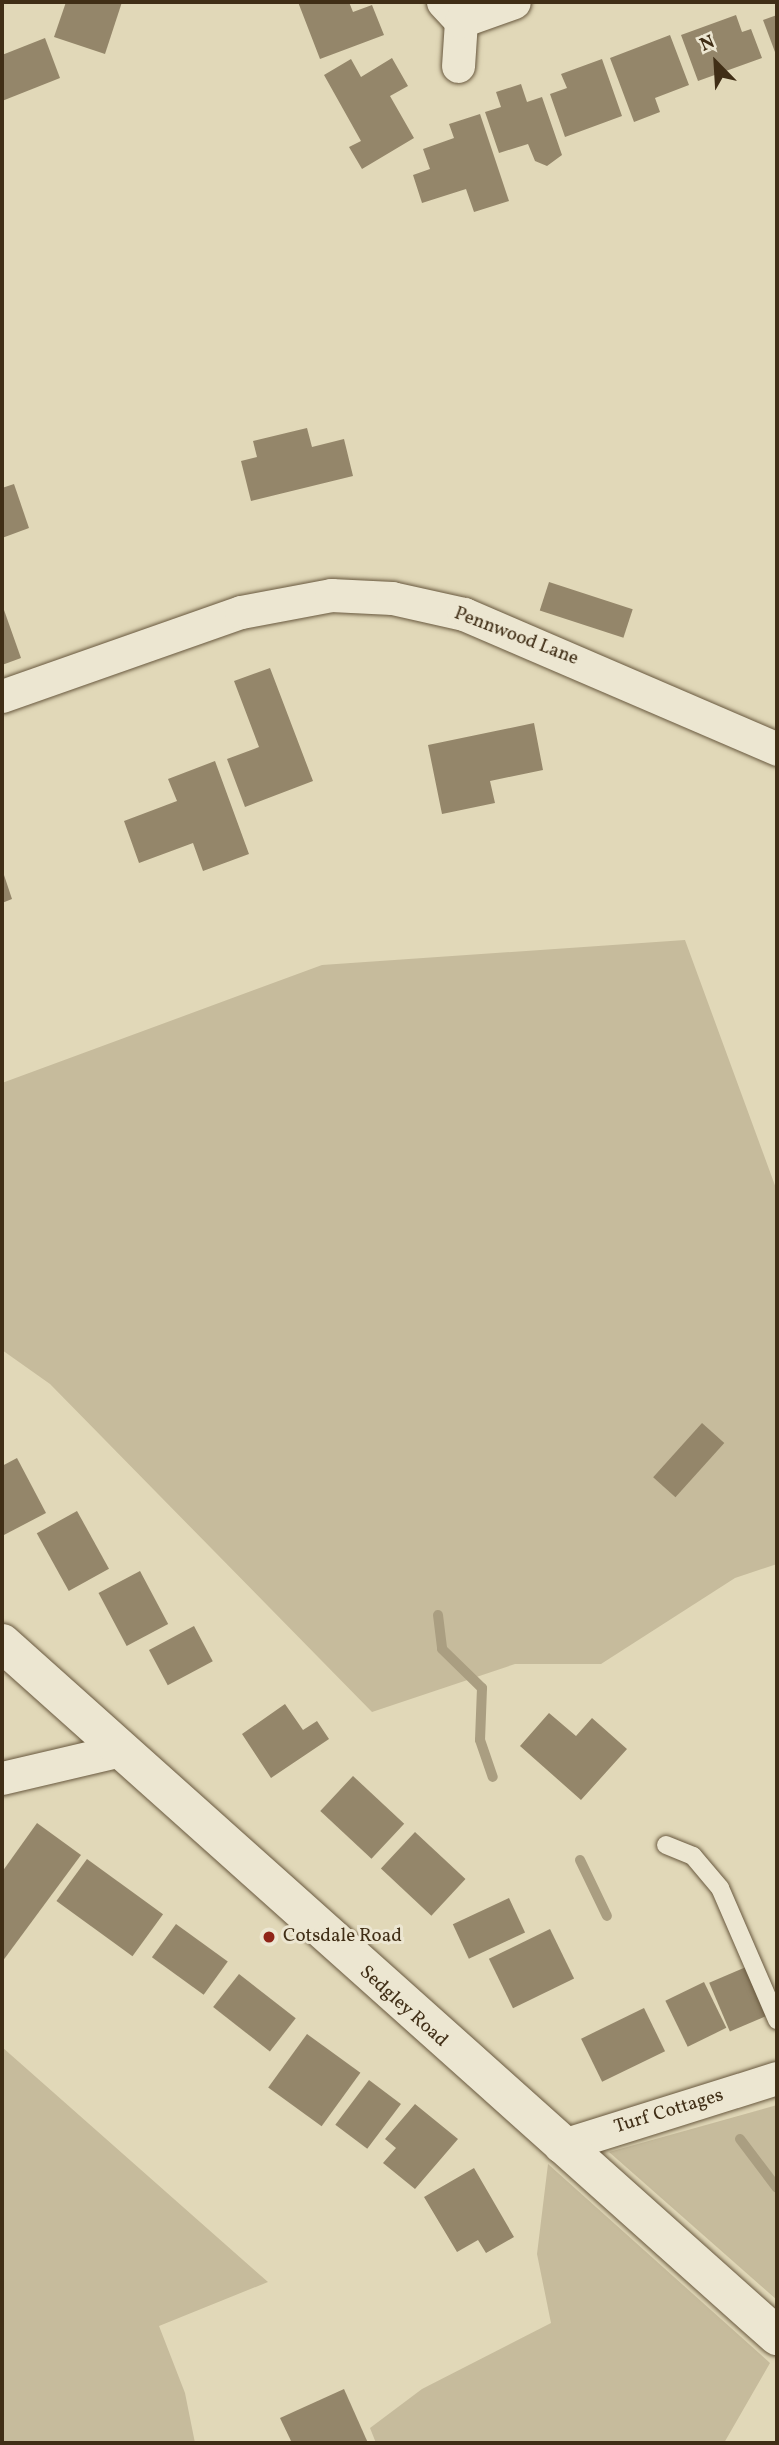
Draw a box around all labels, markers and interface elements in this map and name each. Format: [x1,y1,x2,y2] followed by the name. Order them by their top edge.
[681,28,751,98] north arrow
[696,29,719,59] text: N
[451,603,581,671] street label: Pennwood Lane
[283,1926,402,1948] place label: Cotsdale Road
[261,1929,277,1945] marker: Cotsdale Road
[354,1961,452,2053] street label: Sedgley Road
[613,2085,725,2139] street label: Turf Cottages

